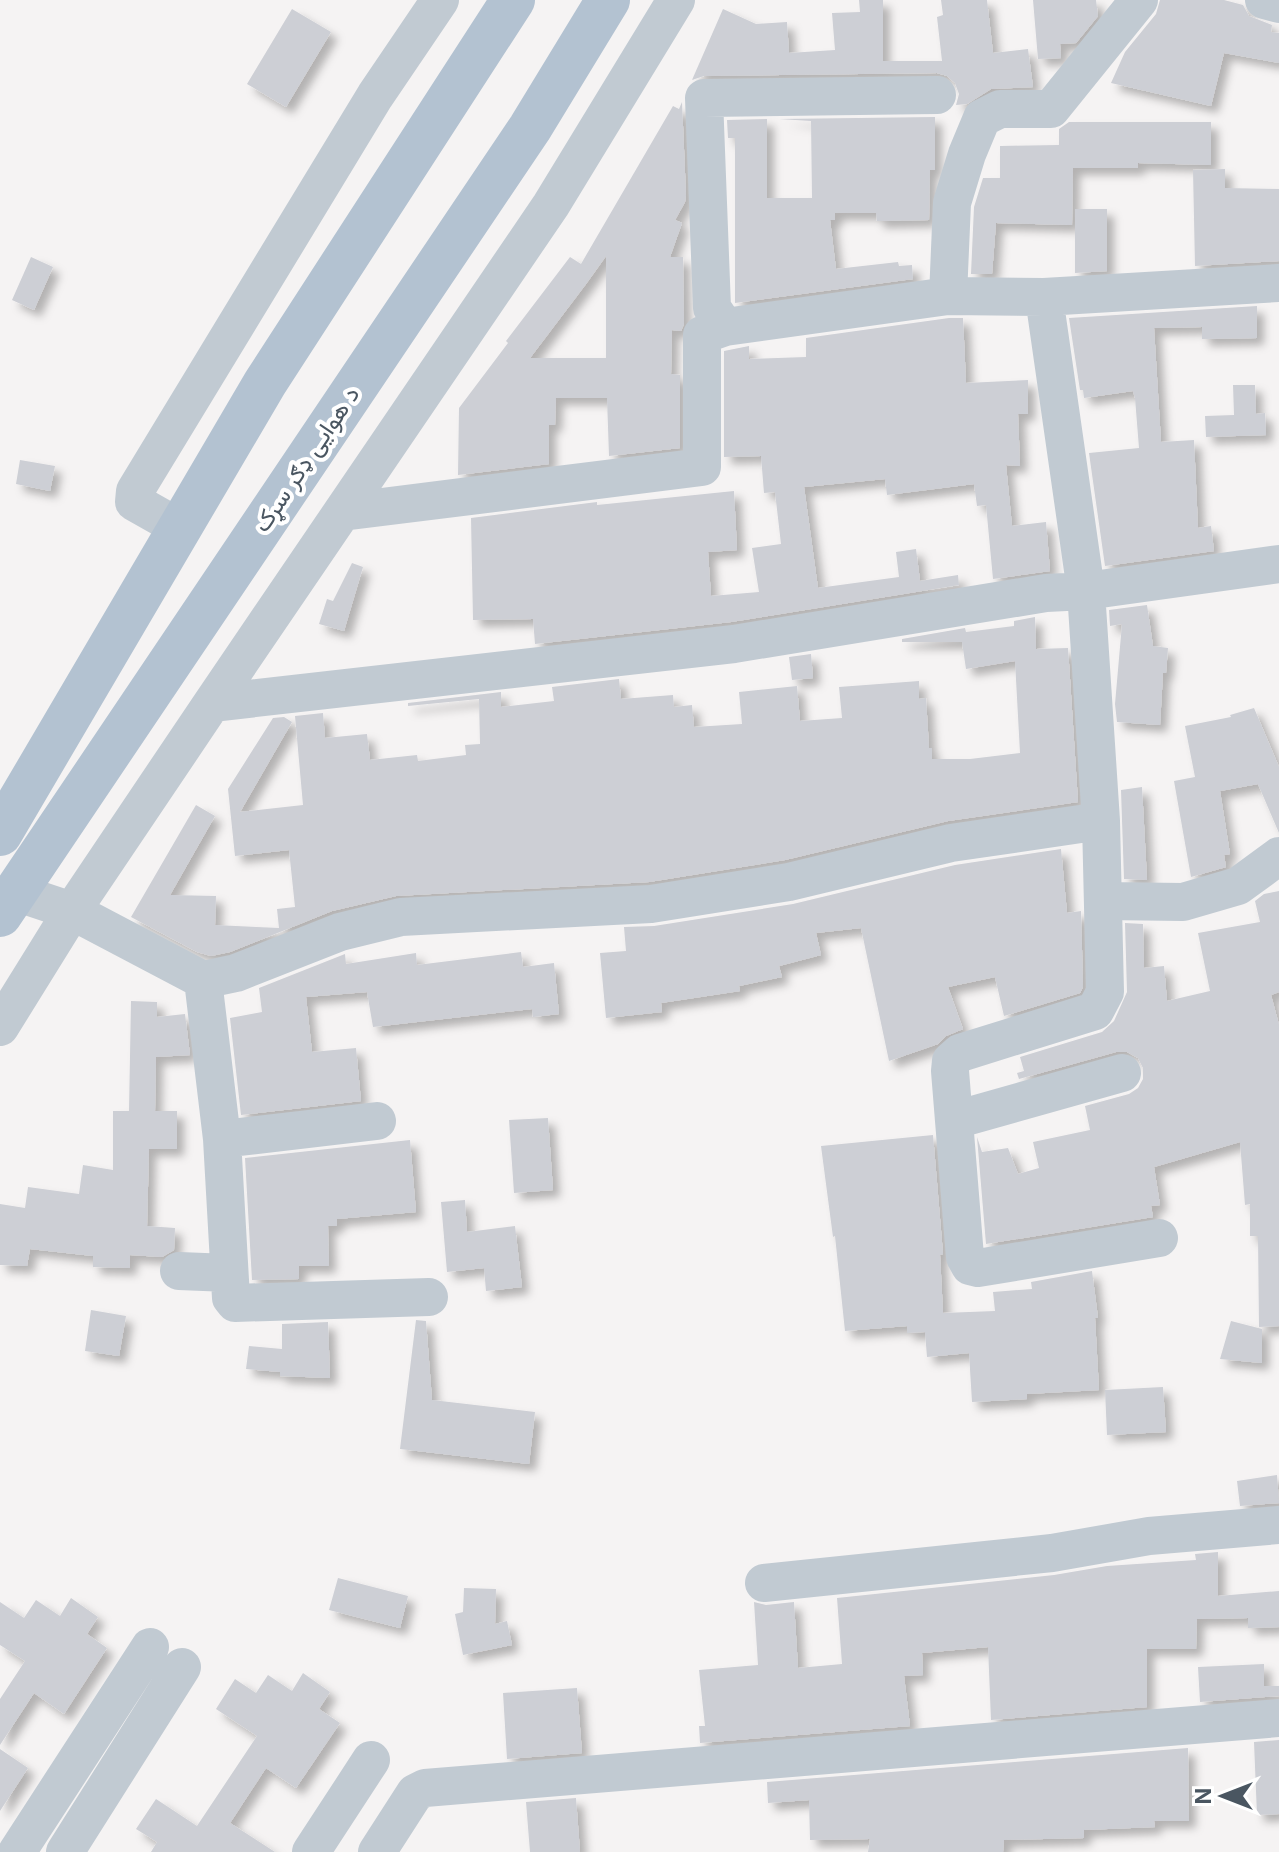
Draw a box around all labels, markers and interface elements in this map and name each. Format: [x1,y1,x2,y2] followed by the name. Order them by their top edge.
[247,381,368,539] street label: د هوایی ډګر سړک
[1183,1756,1263,1836] north arrow
[1190,1788,1216,1804] text: N

